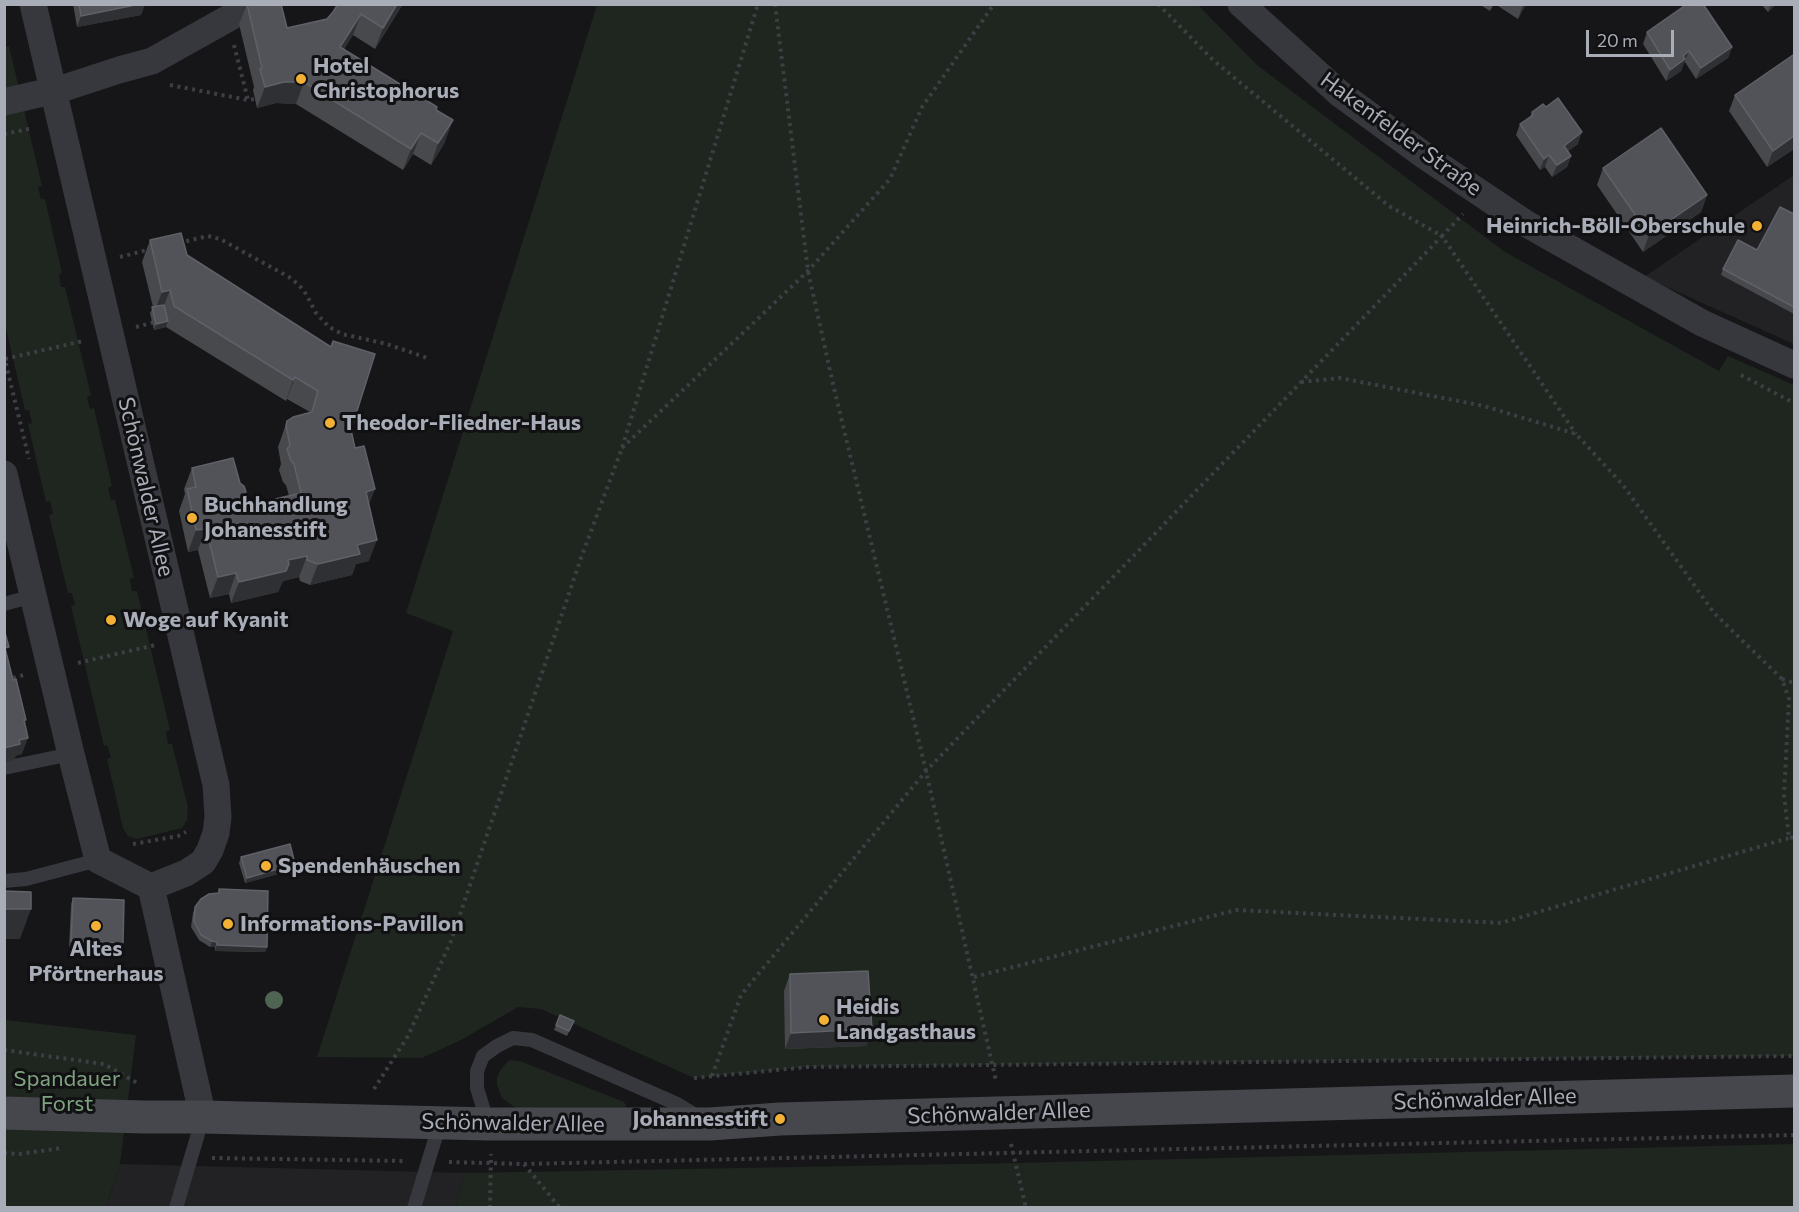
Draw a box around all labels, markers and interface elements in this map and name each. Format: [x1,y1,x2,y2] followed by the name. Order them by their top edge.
[1589,18,1678,56] scale bar
[1597,29,1638,51] text: 20 m
[313,53,459,104] place label: Hotel Christophorus
[1315,67,1487,201] street label: Hakenfelder Straße
[294,72,308,86] marker: Hotel Christophorus
[1486,213,1745,239] place label: Heinrich-Böll-Oberschule
[1750,219,1764,233] marker: Heinrich-Böll-Oberschule
[113,395,179,579] street label: Schönwalder Allee
[342,410,581,436] place label: Theodor-Fliedner-Haus
[323,416,337,430] marker: Theodor-Fliedner-Haus
[204,492,348,544] place label: Buchhandlung Johanesstift
[185,511,199,525] marker: Buchhandlung Johanesstift
[123,607,288,633] place label: Woge auf Kyanit
[104,613,118,627] marker: Woge auf Kyanit
[278,853,460,879] place label: Spendenhäuschen
[259,859,273,873] marker: Spendenhäuschen
[240,911,464,937] place label: Informations-Pavillon
[221,917,235,931] marker: Informations-Pavillon
[89,919,103,933] marker: Altes Pförtnerhaus
[29,936,163,987] place label: Altes Pförtnerhaus
[836,994,976,1046] place label: Heidis Landgasthaus
[817,1013,831,1027] marker: Heidis Landgasthaus
[14,1066,120,1118] park label: Spandauer Forst
[1393,1083,1577,1115] street label: Schönwalder Allee
[907,1097,1091,1129] street label: Schönwalder Allee
[632,1106,768,1132] place label: Johannesstift
[421,1108,605,1138] street label: Schönwalder Allee
[773,1112,787,1126] marker: Johannesstift

